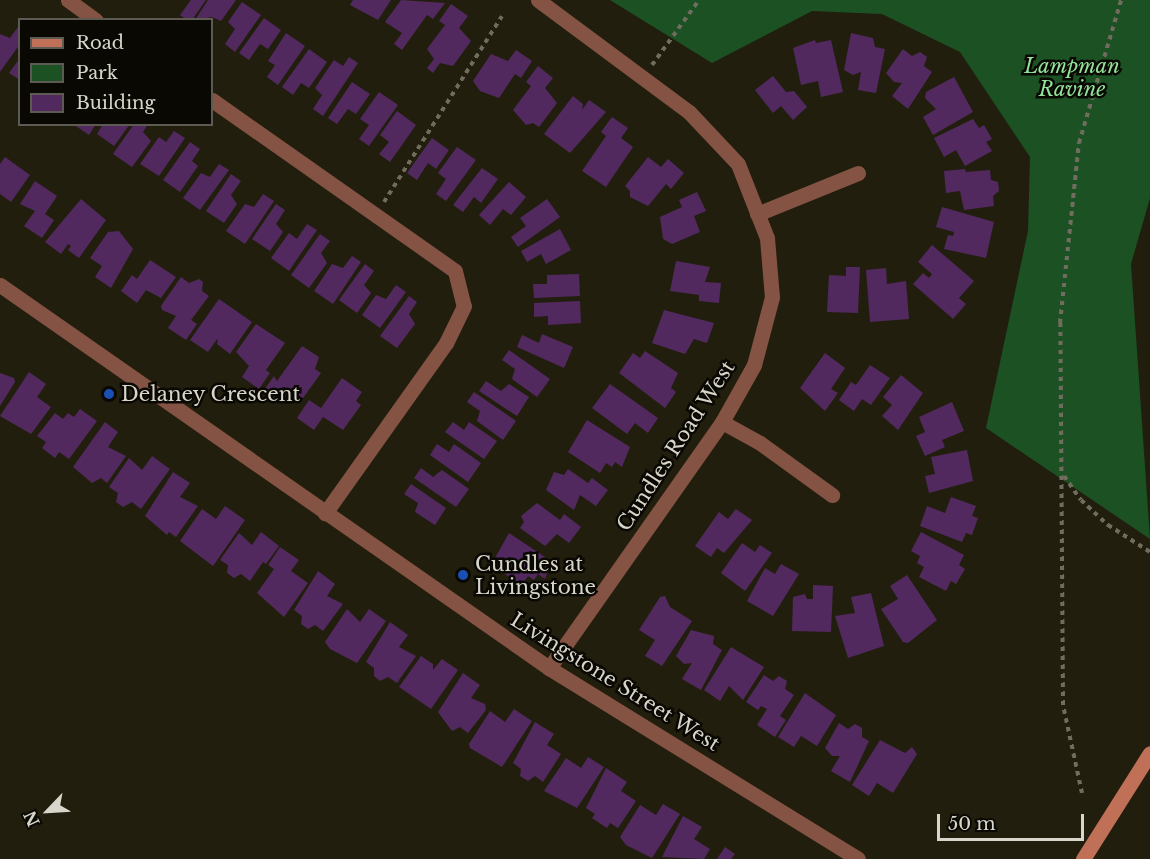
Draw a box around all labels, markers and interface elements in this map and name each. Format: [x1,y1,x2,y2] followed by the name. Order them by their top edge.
[18,18,213,126] legend
[76,32,124,54] text: Road
[1024,55,1120,102] park label: Lampman Ravine
[76,62,118,84] text: Park
[76,92,155,114] text: Building
[612,356,740,536] street label: Cundles Road West
[121,382,301,406] place label: Delaney Crescent
[102,387,116,401] marker: Delaney Crescent
[475,552,596,599] place label: Cundles at Livingstone
[456,568,470,582] marker: Cundles at Livingstone
[506,608,724,756] street label: Livingstone Street West
[18,781,78,841] north arrow
[940,802,1087,840] scale bar
[19,808,44,830] text: N
[948,813,996,835] text: 50 m

